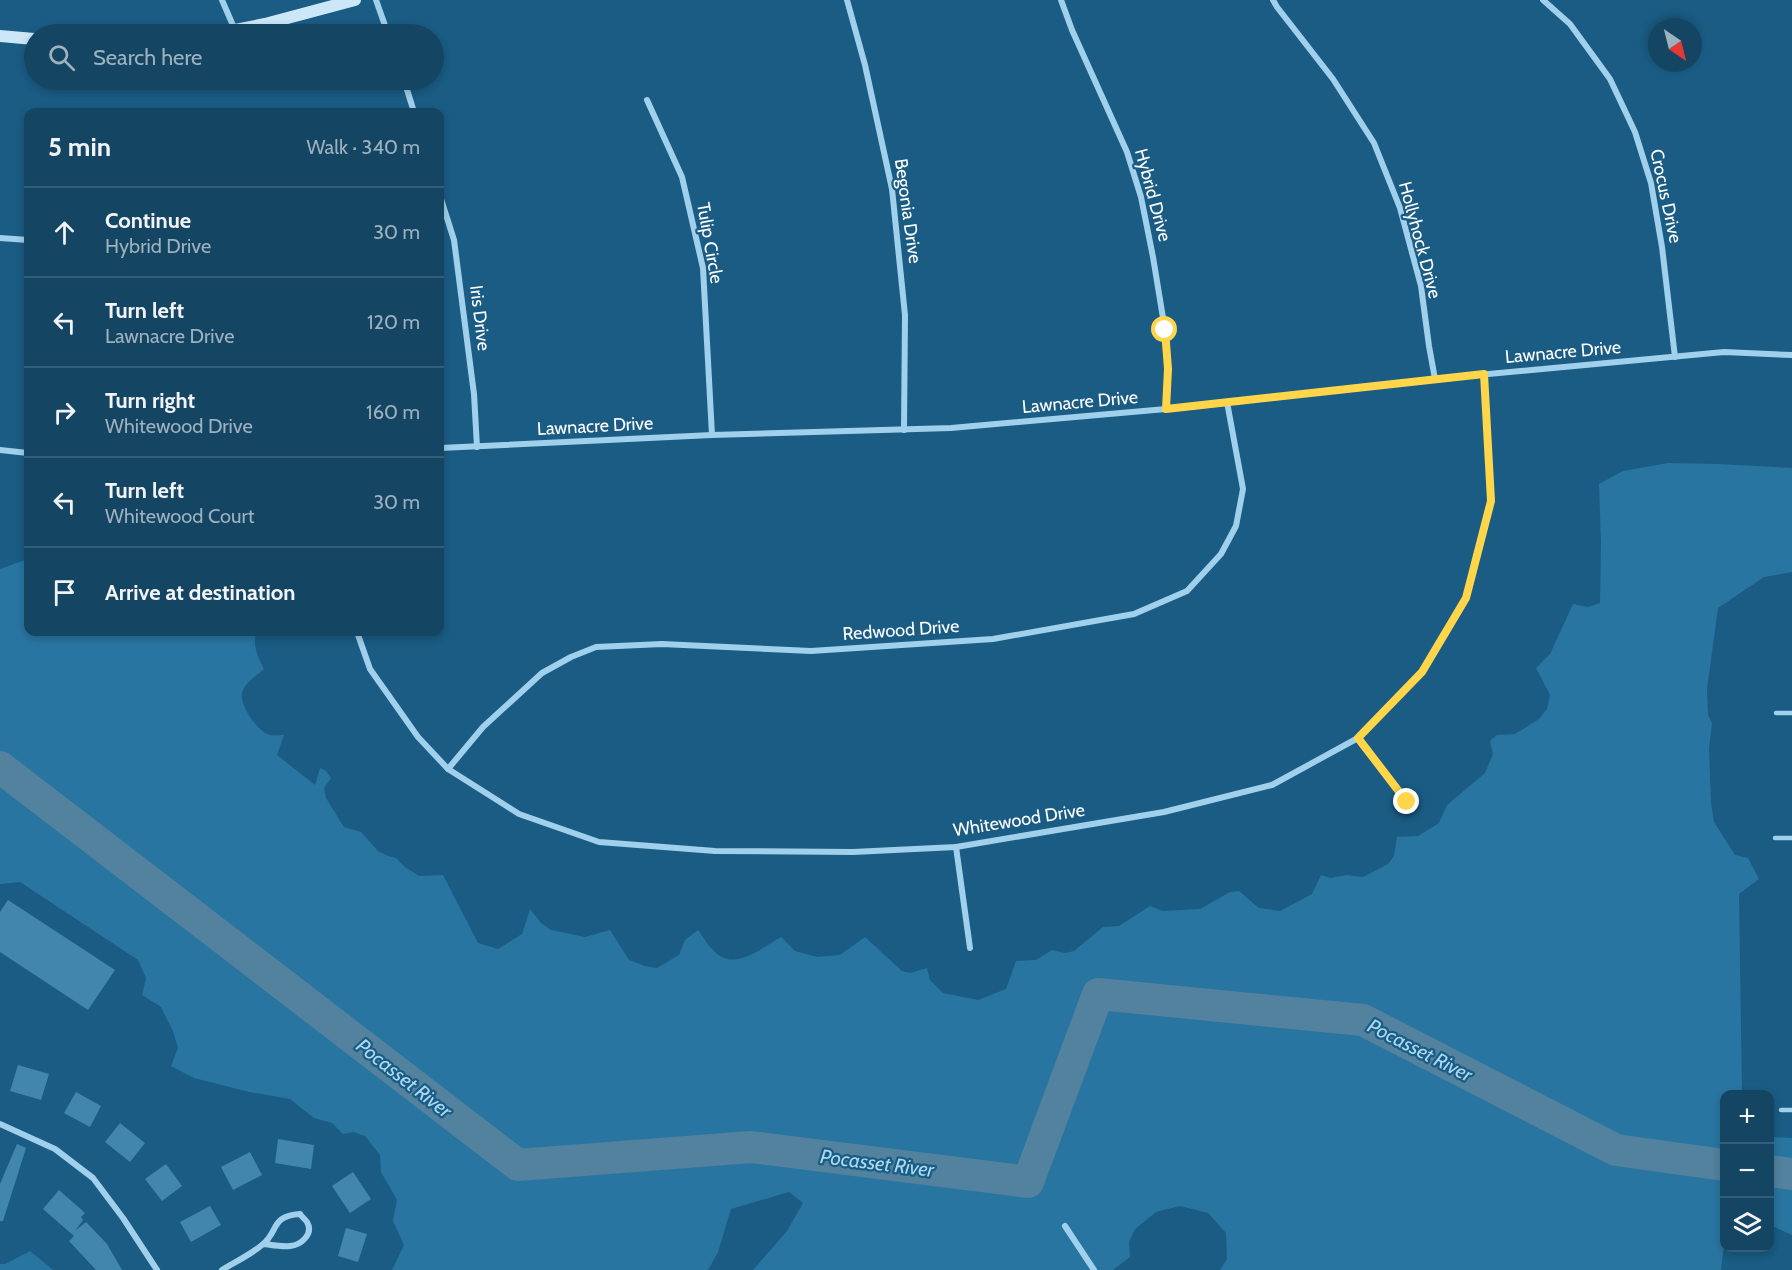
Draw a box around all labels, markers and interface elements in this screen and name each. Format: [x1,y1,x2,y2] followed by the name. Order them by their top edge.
[1648,18,1702,72] north arrow
[24,24,444,90] search box
[45,41,78,74] icon: search
[93,44,202,71] text: Search here
[48,131,111,163] text: 5 min
[306,135,420,159] text: Walk · 340 m
[1130,146,1176,244] street label: Hybrid Drive
[1645,147,1687,245] street label: Crocus Drive
[890,157,926,265] street label: Begonia Drive
[1394,179,1446,301] street label: Hollyhock Drive
[692,201,728,285] street label: Tulip Circle
[105,207,191,234] text: Continue
[48,216,81,249] icon: ahead
[373,220,420,244] text: 30 m
[105,234,211,258] text: Hybrid Drive
[465,284,495,352] street label: Iris Drive
[105,297,184,324] text: Turn left
[48,306,81,339] icon: left
[367,310,420,334] text: 120 m
[1151,316,1177,342] route start
[105,324,234,348] text: Lawnacre Drive
[1504,336,1622,368] street label: Lawnacre Drive
[1021,386,1139,418] street label: Lawnacre Drive
[105,387,195,414] text: Turn right
[48,396,81,429] icon: right
[366,400,420,424] text: 160 m
[536,412,654,440] street label: Lawnacre Drive
[105,414,253,438] text: Whitewood Drive
[105,477,184,504] text: Turn left
[48,486,81,519] icon: left
[373,490,420,514] text: 30 m
[105,504,254,528] text: Whitewood Court
[48,576,81,609] icon: arrive
[105,579,295,606] text: Arrive at destination
[842,615,960,645] street label: Redwood Drive
[1393,788,1419,814] route end
[952,799,1086,841] street label: Whitewood Drive
[1364,1013,1477,1087] water label: Pocasset River
[352,1033,457,1123] water label: Pocasset River
[1720,1090,1774,1252] map controls
[1720,1090,1774,1144] button: +
[819,1144,936,1182] water label: Pocasset River
[1720,1144,1774,1198] button: −
[1720,1198,1774,1252] button: layers

